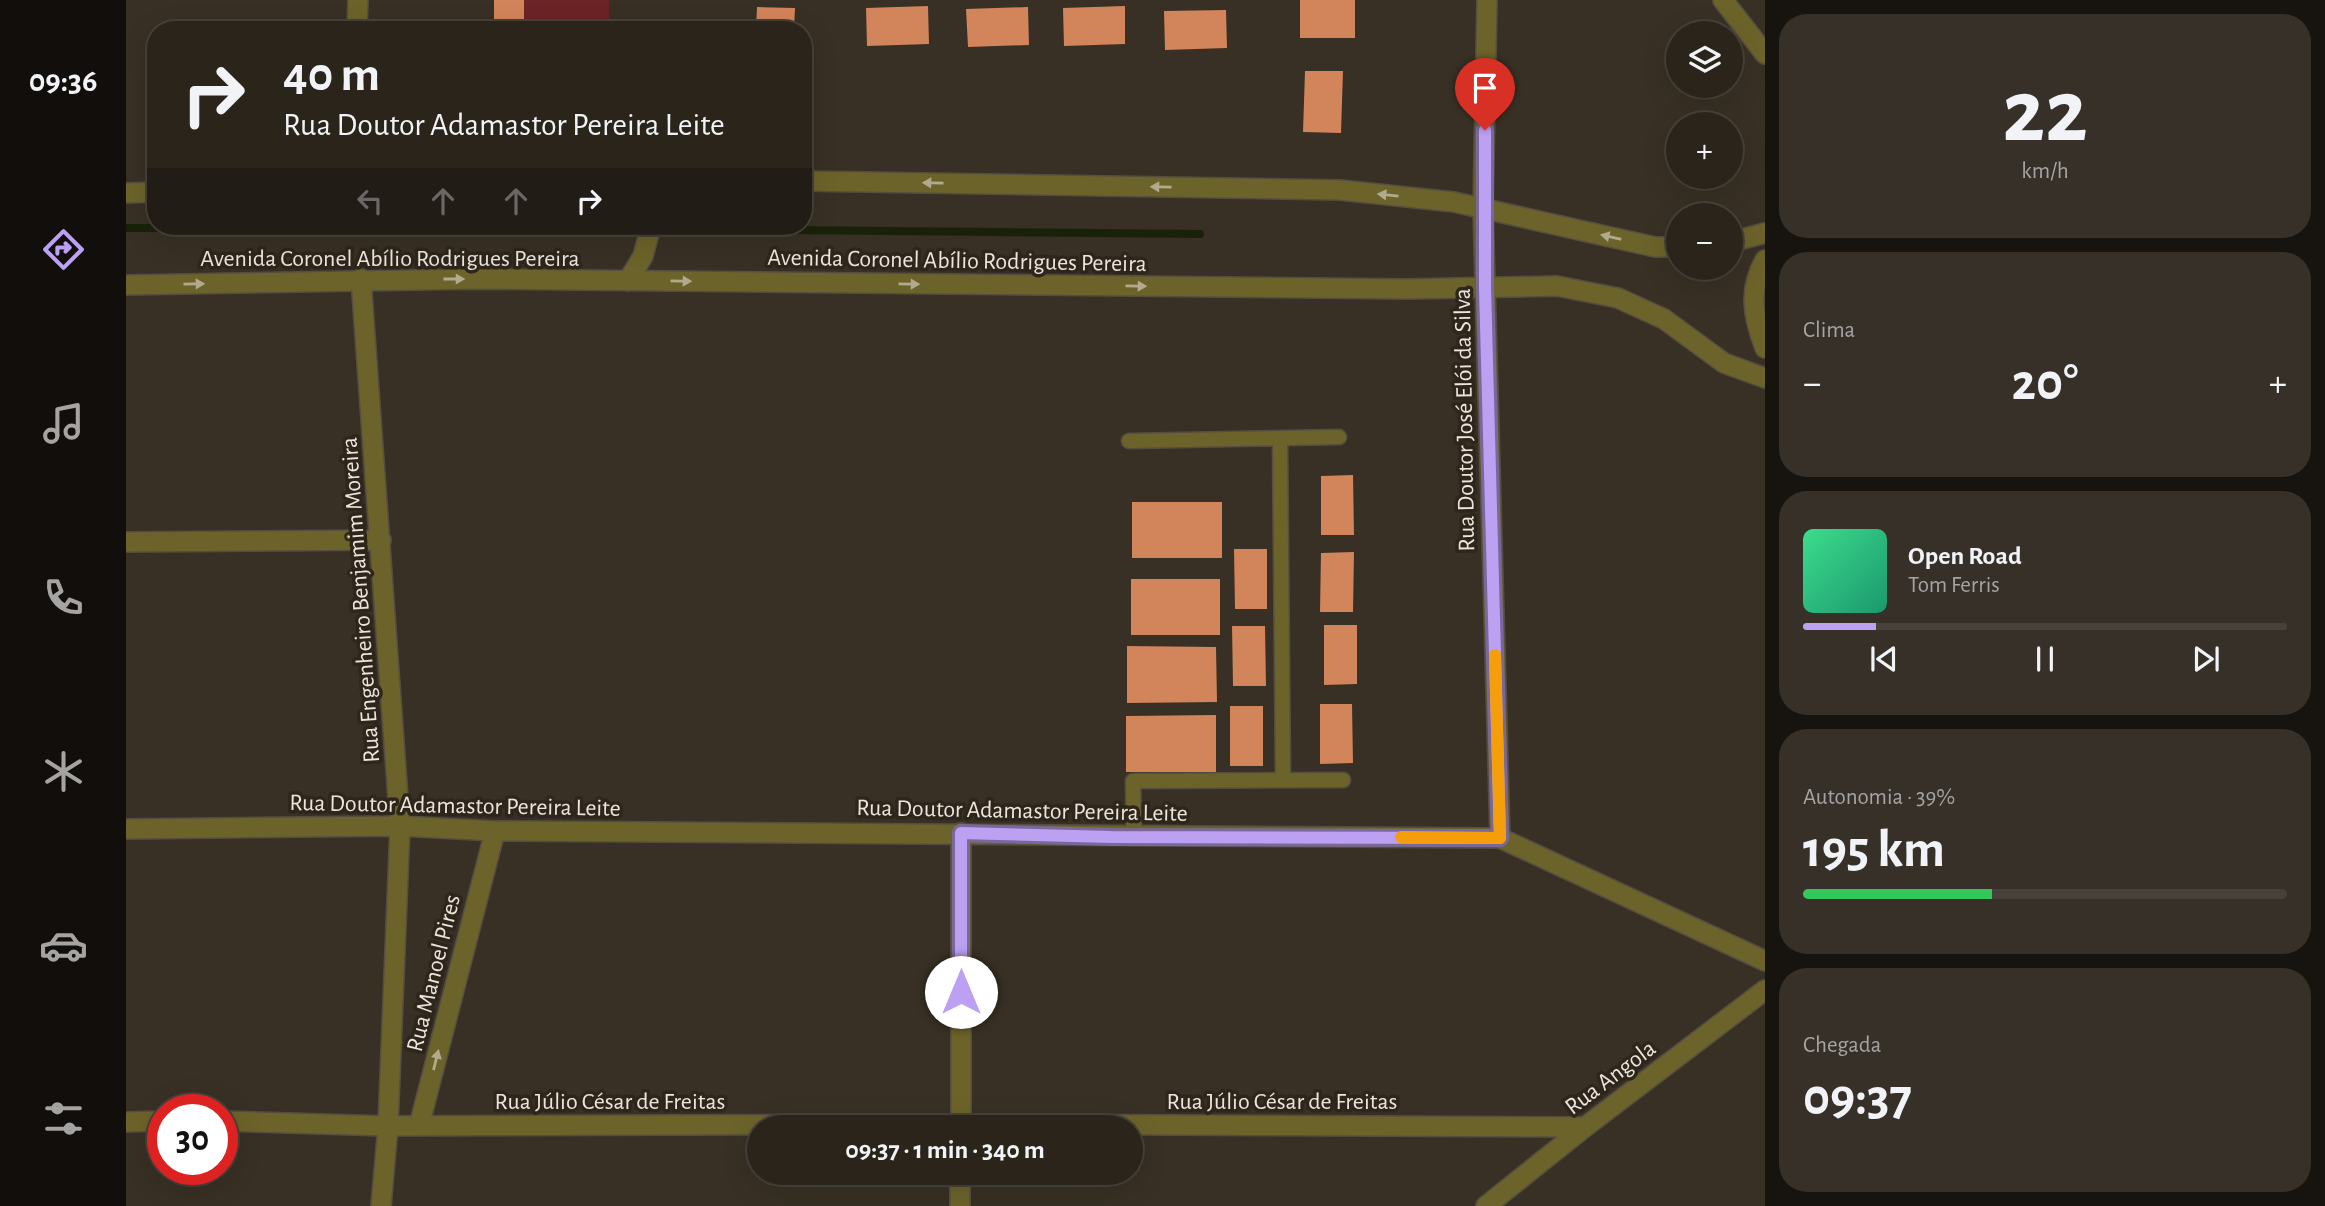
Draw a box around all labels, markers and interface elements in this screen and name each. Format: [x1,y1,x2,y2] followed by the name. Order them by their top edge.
[1666,21,1743,280] map controls
[1666,21,1743,98] button: layers
[168,49,259,140] icon: right
[283,51,380,100] text: 40 m
[1455,58,1515,130] pin
[29,65,97,97] text: 09:36
[2002,67,2088,158] text: 22
[1466,69,1504,107] icon: arrive
[283,109,725,141] text: Rua Doutor Adamastor Pereira Leite
[1666,112,1743,189] button: +
[2021,160,2069,183] text: km/h
[922,177,944,189] one-way arrow
[1149,181,1171,193] one-way arrow
[351,182,389,220] icon: left
[424,182,462,220] icon: ahead
[497,182,535,220] icon: ahead
[570,182,608,220] icon: right
[1377,189,1399,200] one-way arrow
[1666,203,1743,280] button: −
[39,225,88,274] icon: directions
[1600,231,1622,242] one-way arrow
[767,246,1147,276] street label: Avenida Coronel Abílio Rodrigues Pereira
[200,247,580,271] street label: Avenida Coronel Abílio Rodrigues Pereira
[443,273,465,285] one-way arrow
[671,276,693,287] one-way arrow
[183,278,205,289] one-way arrow
[898,278,920,290] one-way arrow
[1126,280,1148,292] one-way arrow
[1451,288,1479,552] street label: Rua Doutor José Elói da Silva
[1803,319,1855,342] text: Clima
[2012,357,2078,409] text: 20°
[1803,365,1821,403] text: −
[2269,365,2287,403] text: +
[39,399,88,448] icon: music
[338,436,384,764] street label: Rua Engenheiro Benjamim Moreira
[1908,543,2022,569] text: Open Road
[39,573,88,622] icon: phone
[1908,574,2000,597] text: Tom Ferris
[1865,640,1903,678] icon: previous
[2026,640,2064,678] icon: pause
[2187,640,2225,678] icon: next
[39,747,88,796] icon: climate
[1803,786,1955,809] text: Autonomia · 39%
[289,791,621,821] street label: Rua Doutor Adamastor Pereira Leite
[856,796,1188,826] street label: Rua Doutor Adamastor Pereira Leite
[1803,824,1945,876] text: 195 km
[403,892,465,1054] street label: Rua Manoel Pires
[39,921,88,970] icon: car
[924,955,998,1029] position arrow
[1803,1034,1881,1057] text: Chegada
[1561,1036,1660,1119] street label: Rua Angola
[431,1049,442,1071] one-way arrow
[1803,1072,1912,1124] text: 09:37
[495,1090,725,1114] street label: Rua Júlio César de Freitas
[1167,1090,1397,1114] street label: Rua Júlio César de Freitas
[39,1094,88,1143] icon: filters
[147,1094,238,1185] speed limit sign: 30
[845,1137,1045,1163] text: 09:37 · 1 min · 340 m

